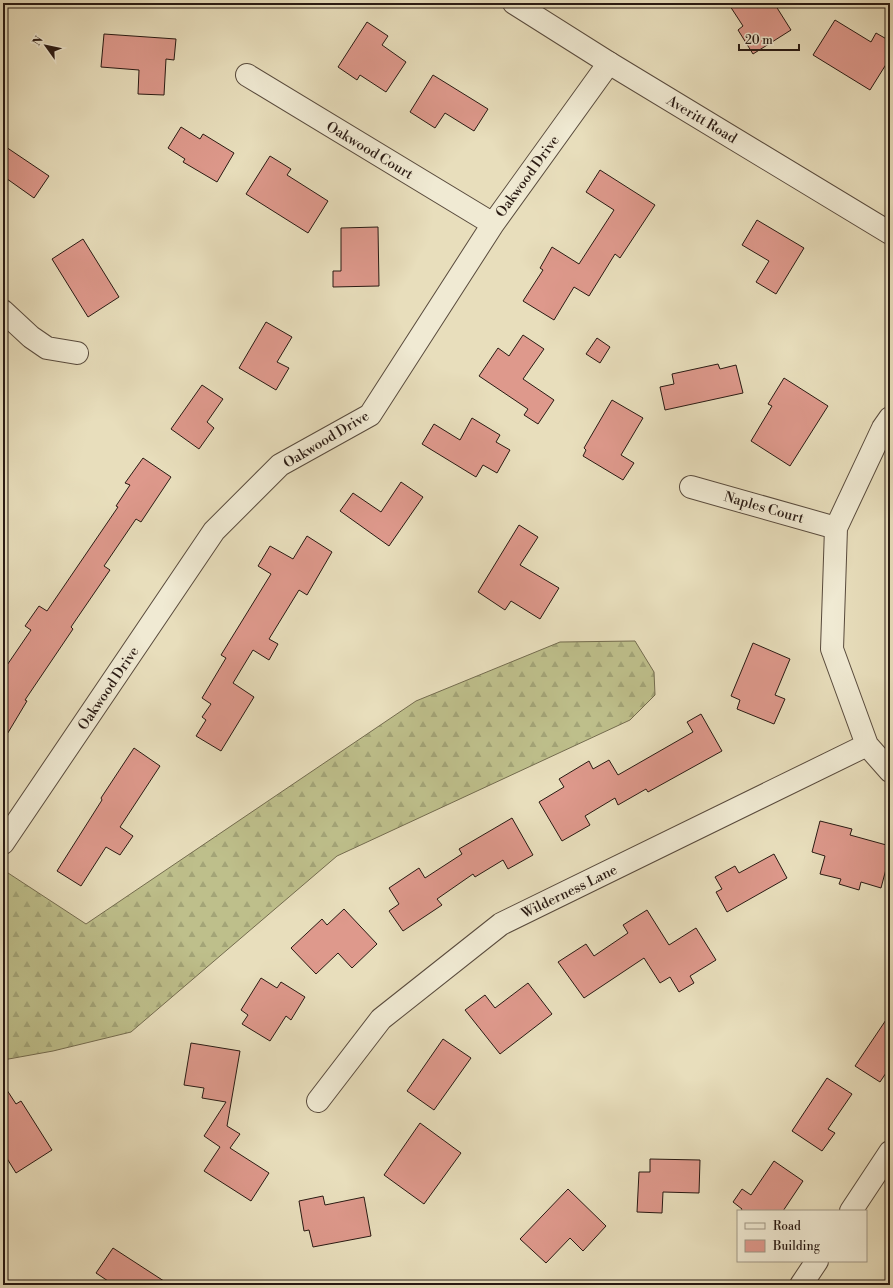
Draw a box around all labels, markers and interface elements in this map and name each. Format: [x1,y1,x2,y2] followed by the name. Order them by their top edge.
[26,26,66,66] north arrow
[739,26,799,52] scale bar
[30,33,47,49] text: N
[745,33,773,48] text: 20 m
[662,91,740,148] street label: Averitt Road
[323,118,416,184] street label: Oakwood Court
[492,132,564,221] street label: Oakwood Drive
[280,407,373,473] street label: Oakwood Drive
[722,488,806,528] street label: Naples Court
[74,643,143,734] street label: Oakwood Drive
[518,861,620,923] street label: Wilderness Lane
[737,1210,867,1262] legend
[773,1219,801,1234] text: Road
[772,1239,821,1254] text: Building

